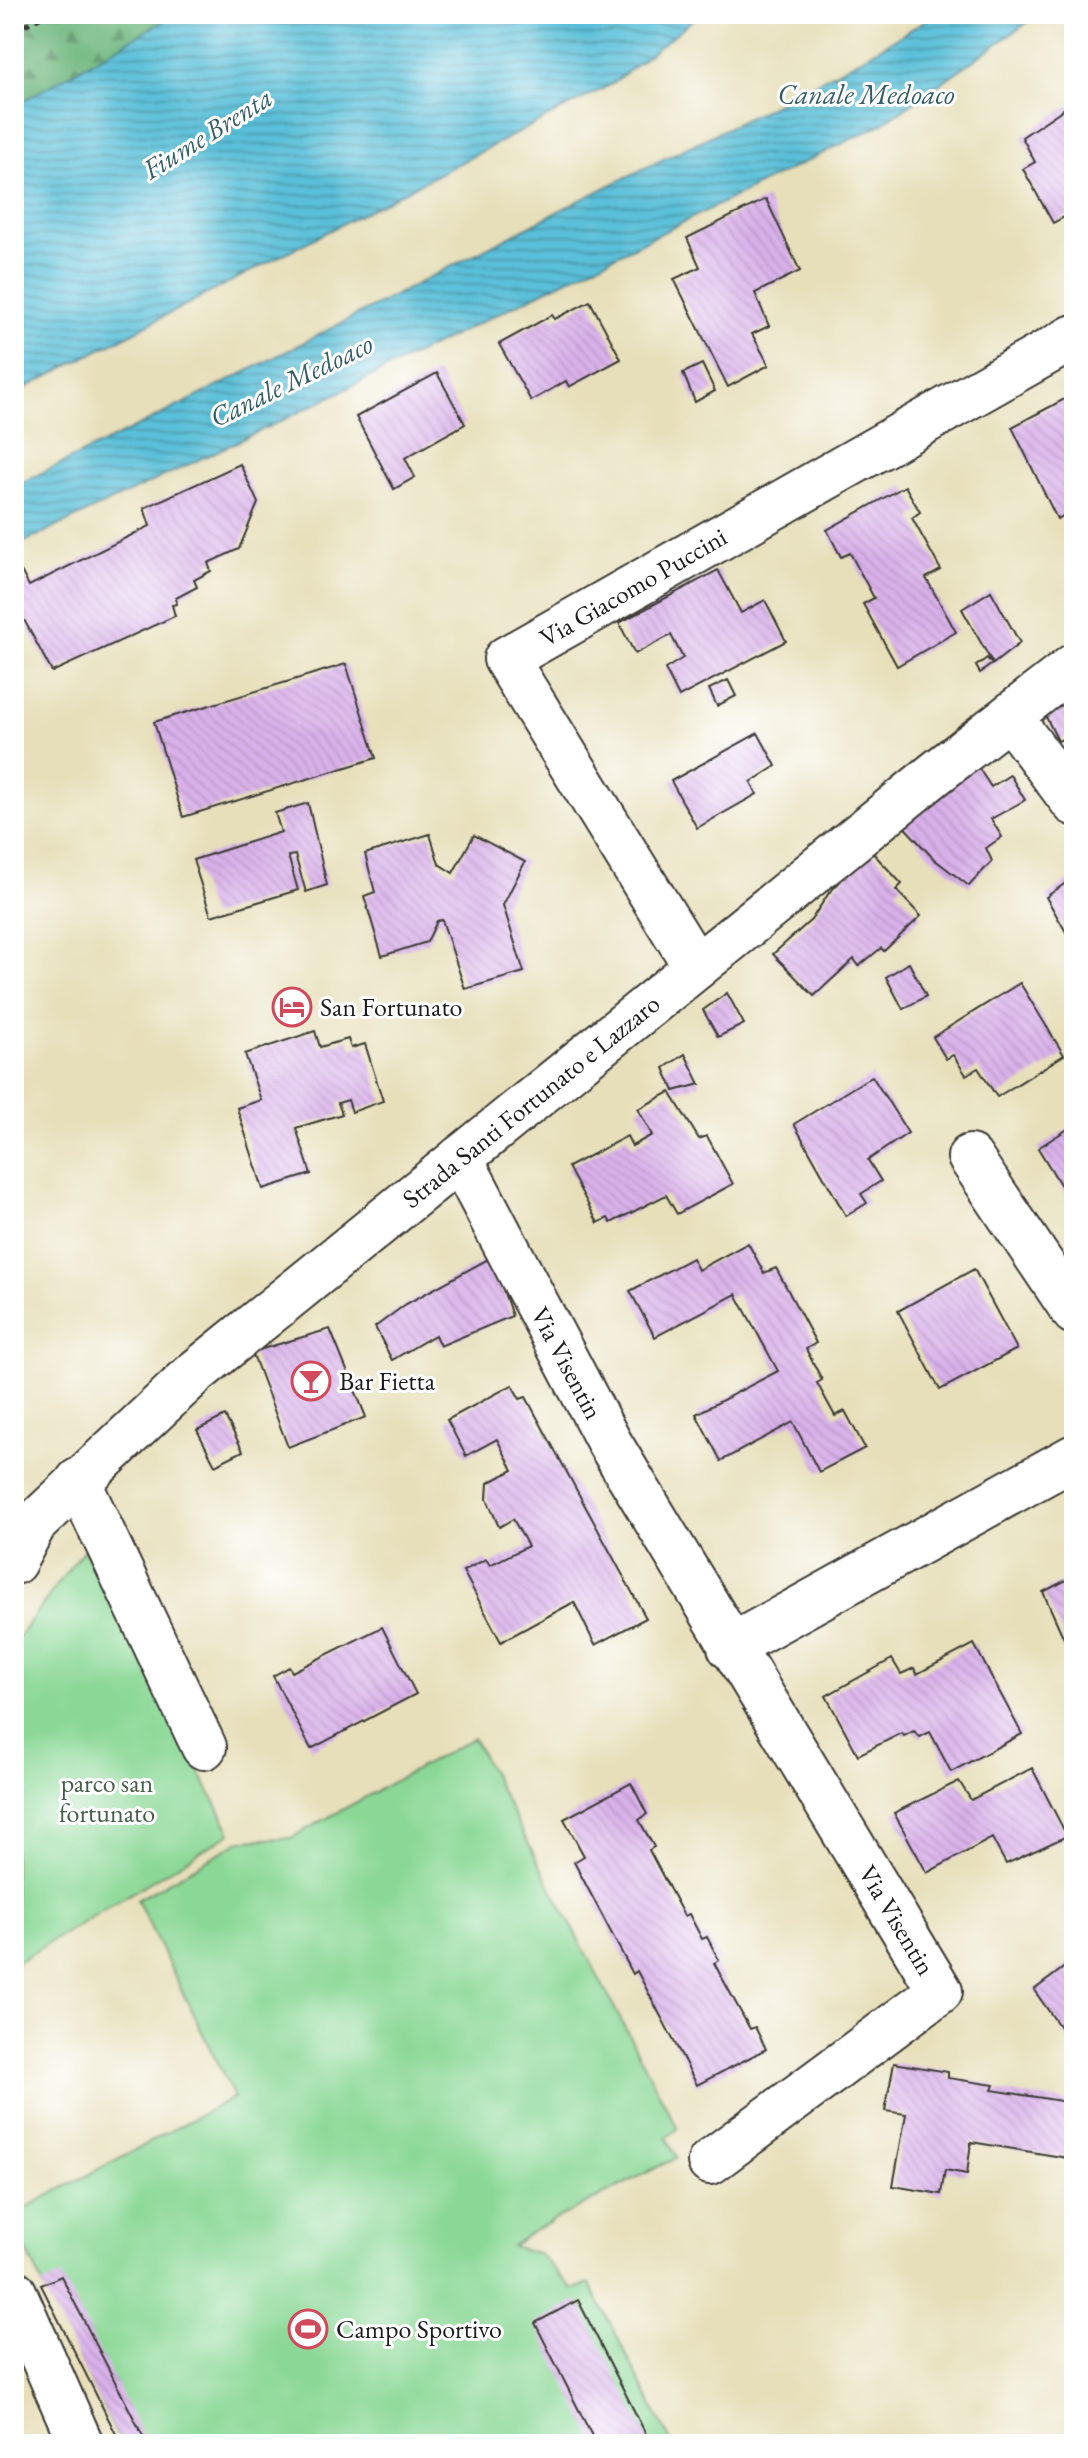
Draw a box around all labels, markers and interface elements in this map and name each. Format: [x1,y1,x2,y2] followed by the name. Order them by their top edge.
[777,76,955,112] water label: Canale Medoaco
[135,79,279,188] water label: Fiume Brenta
[204,325,379,435] water label: Canale Medoaco
[533,520,733,654] street label: Via Giacomo Puccini
[271,986,313,1028] hotel icon: San Fortunato
[395,986,667,1216] street label: Strada Santi Fortunato e Lazzaro
[320,990,462,1024] place label: San Fortunato
[523,1301,611,1425] street label: Via Visentin
[290,1360,332,1402] bar icon: Bar Fietta
[339,1364,436,1398] place label: Bar Fietta
[59,1766,155,1830] park label: parco san fortunato
[851,1859,943,1982] street label: Via Visentin
[287,2308,329,2350] sports icon: Campo Sportivo
[336,2312,502,2346] place label: Campo Sportivo

